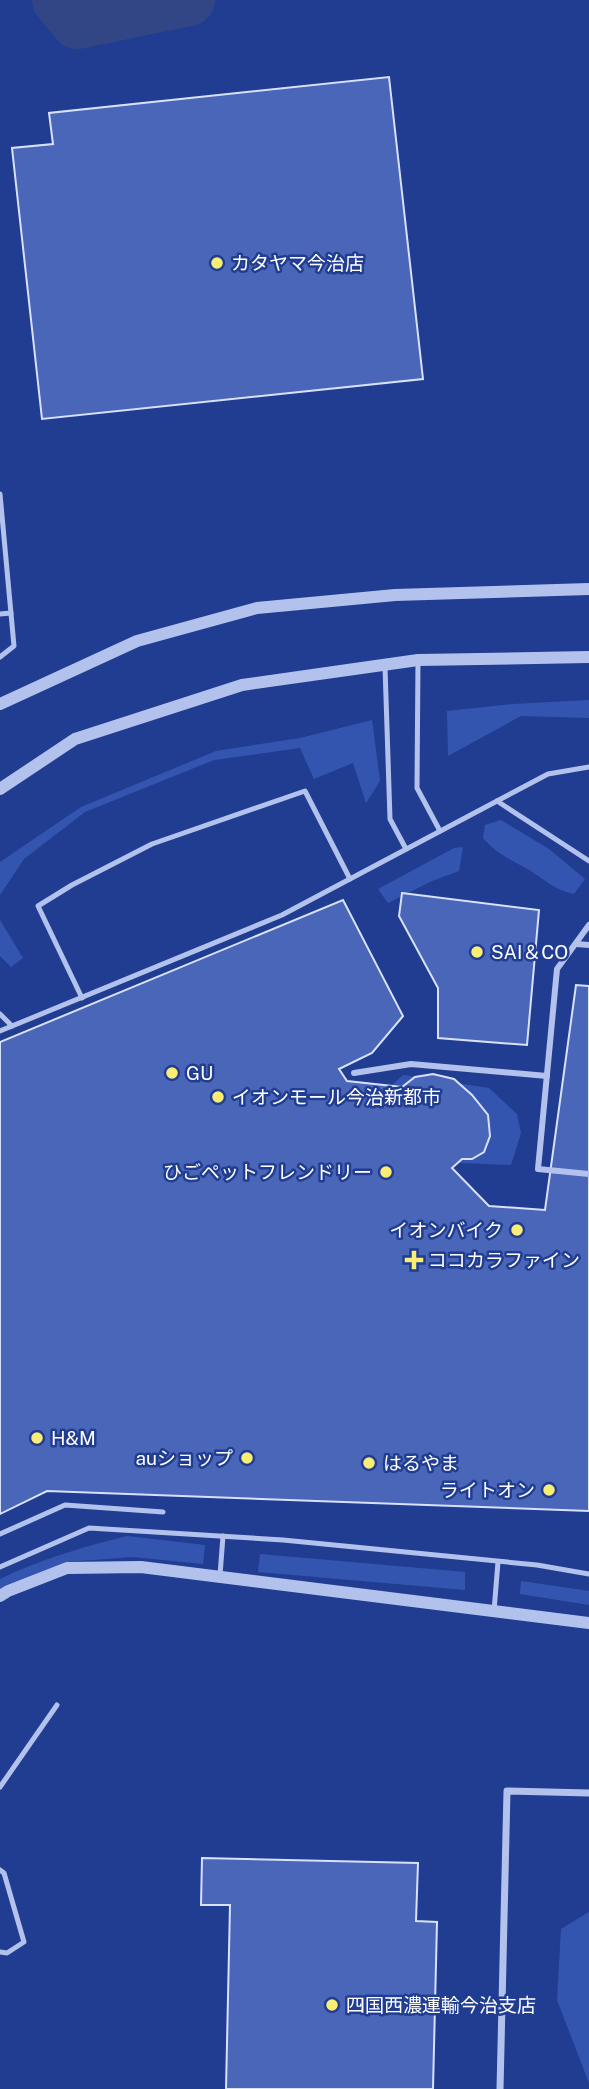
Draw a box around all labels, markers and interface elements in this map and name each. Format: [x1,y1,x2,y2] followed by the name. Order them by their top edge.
[231,252,364,274] place label: カタヤマ今治店
[209,255,225,271] marker: カタヤマ今治店
[491,941,568,963] place label: SAI＆CO
[469,944,485,960] marker: SAI＆CO
[186,1062,213,1084] place label: GU
[164,1065,180,1081] marker: GU
[232,1086,441,1108] place label: イオンモール今治新都市
[210,1089,226,1105] marker: イオンモール今治新都市
[163,1161,372,1183] place label: ひごペットフレンドリー
[378,1164,394,1180] marker: ひごペットフレンドリー
[389,1219,503,1241] place label: イオンバイク
[509,1222,525,1238] marker: イオンバイク
[428,1249,580,1271] place label: ココカラファイン
[406,1252,422,1268] marker: ココカラファイン
[51,1427,96,1449] place label: H&M
[29,1430,45,1446] marker: H&M
[135,1447,233,1469] place label: auショップ
[239,1450,255,1466] marker: auショップ
[383,1452,459,1474] place label: はるやま
[361,1455,377,1471] marker: はるやま
[440,1479,535,1501] place label: ライトオン
[541,1482,557,1498] marker: ライトオン
[346,1994,536,2016] place label: 四国西濃運輸今治支店
[324,1997,340,2013] marker: 四国西濃運輸今治支店

